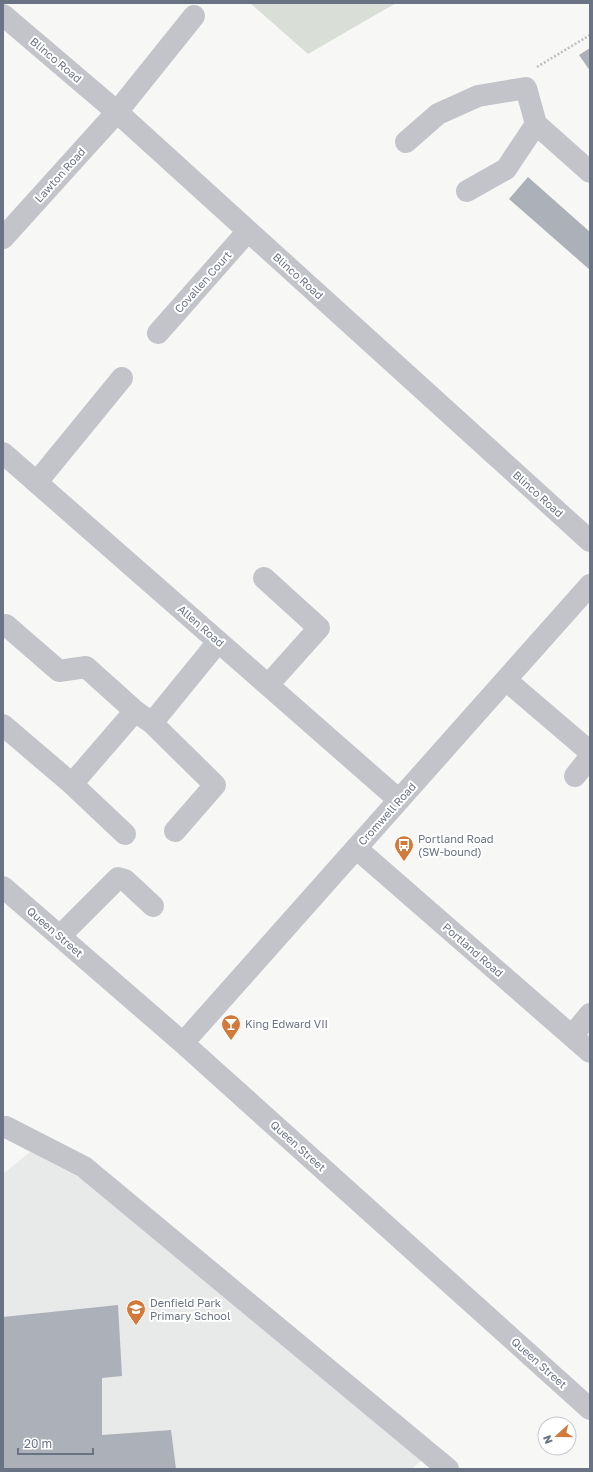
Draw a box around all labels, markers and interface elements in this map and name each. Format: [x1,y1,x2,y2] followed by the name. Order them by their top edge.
[28,34,85,85] street label: Blinco Road
[32,145,88,205] street label: Lawton Road
[172,248,234,315] street label: Covallen Court
[271,250,326,302] street label: Blinco Road
[511,468,566,520] street label: Blinco Road
[176,602,227,649] street label: Allen Road
[355,780,418,848] street label: Cromwell Road
[418,832,494,858] place label: Portland Road (SW-bound)
[393,834,415,862] bus stop icon: Portland Road (SW-bound)
[25,904,86,959] street label: Queen Street
[441,920,506,979] street label: Portland Road
[220,1013,242,1041] bar icon: King Edward VII
[245,1017,328,1030] place label: King Edward VII
[268,1117,329,1174] street label: Queen Street
[150,1296,231,1322] place label: Denfield Park Primary School
[125,1298,147,1326] school or university icon: Denfield Park Primary School
[509,1334,570,1391] street label: Queen Street
[537,1416,577,1456] north arrow
[18,1430,93,1456] scale bar
[540,1434,555,1446] text: N
[24,1436,52,1451] text: 20 m

